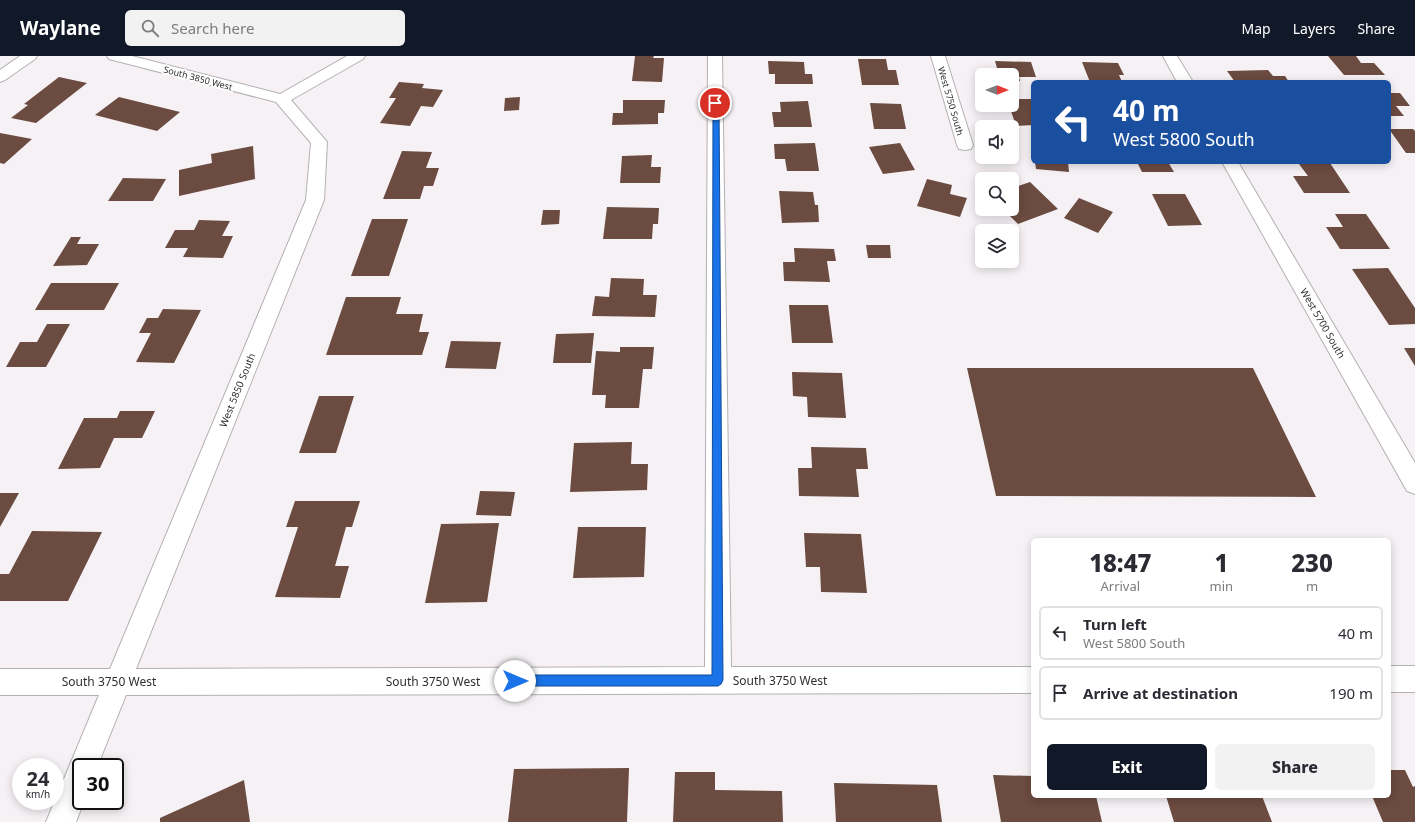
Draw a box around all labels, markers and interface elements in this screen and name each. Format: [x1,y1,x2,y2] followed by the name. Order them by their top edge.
[125,10,405,46] search box
[20,15,101,41] text: Waylane
[139,17,161,39] icon: search
[171,18,254,38] text: Search here
[1242,19,1271,38] text: Map
[1293,19,1335,38] text: Layers
[1357,19,1395,38] text: Share
[162,63,235,94] street label: South 3850 West
[935,65,967,137] street label: West 5750 South
[975,68,1019,112] north arrow
[975,68,1019,268] map controls
[698,86,732,120] pin
[1113,91,1180,129] text: 40 m
[704,92,726,114] icon: arrive
[1047,96,1099,148] icon: left
[975,120,1019,164] button: sound
[1113,127,1255,151] text: West 5800 South
[975,172,1019,216] button: search
[975,224,1019,268] button: layers
[1297,285,1349,361] street label: West 5700 South
[216,351,258,429] street label: West 5850 South
[1089,546,1151,579] text: 18:47
[1214,546,1228,579] text: 1
[1291,546,1333,579] text: 230
[1100,577,1140,595] text: Arrival
[1210,577,1233,595] text: min
[1306,577,1318,595] text: m
[1083,614,1147,634] text: Turn left
[1049,622,1071,644] icon: left
[1338,623,1373,643] text: 40 m
[1083,634,1185,652] text: West 5800 South
[494,660,536,702] position arrow
[733,672,828,689] street label: South 3750 West
[62,673,157,690] street label: South 3750 West
[386,673,481,690] street label: South 3750 West
[1049,682,1071,704] icon: arrive
[1083,683,1238,703] text: Arrive at destination
[1329,683,1373,703] text: 190 m
[1047,744,1207,790] button: Exit
[1215,744,1375,790] button: Share
[72,758,124,810] speed limit sign: 30
[27,765,49,792] text: 24
[26,787,50,801] text: km/h

